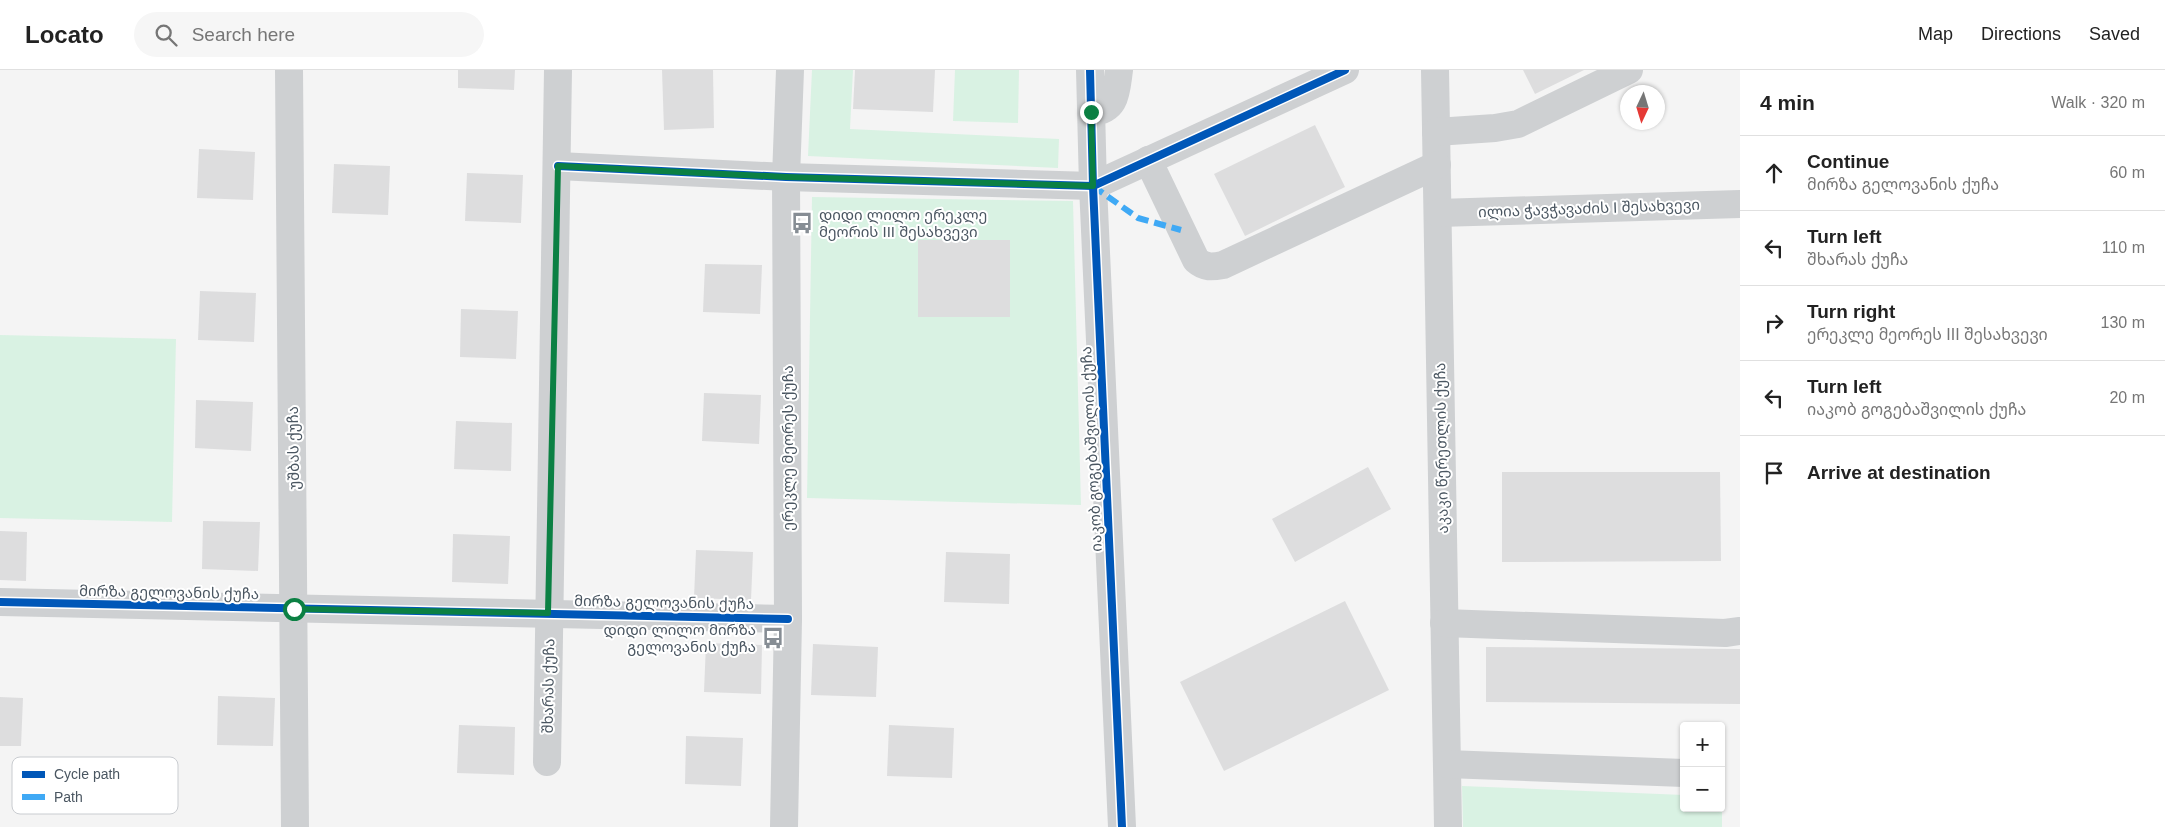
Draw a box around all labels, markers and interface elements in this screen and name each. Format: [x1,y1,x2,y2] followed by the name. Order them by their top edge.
[134,12,484,57] search box
[25,21,104,48] text: Locato
[152,21,180,49] icon: search
[192,24,295,45] text: Search here
[1918,24,1953,44] text: Map
[1981,24,2061,44] text: Directions
[2089,24,2140,44] text: Saved
[1620,85,1665,130] north arrow
[1760,91,1815,114] text: 4 min
[2051,94,2145,111] text: Walk · 320 m
[1080,101,1103,124] route end
[1807,151,1889,172] text: Continue
[1760,159,1788,187] icon: ahead
[2109,164,2145,181] text: 60 m
[1807,176,1999,193] text: მირზა გელოვანის ქუჩა
[1478,196,1700,221] street label: ილია ჭავჭავაძის I შესახვევი
[819,206,987,241] place label: დიდი ლილო ერეკლე მეორის III შესახვევი
[789,210,815,236] bus stop icon: დიდი ლილო ერეკლე მეორის III შესახვევი
[1807,226,1882,247] text: Turn left
[1760,234,1788,262] icon: left
[2102,239,2145,256] text: 110 m
[1807,251,1908,268] text: შხარას ქუჩა
[1807,301,1895,322] text: Turn right
[1760,309,1788,337] icon: right
[2101,314,2145,331] text: 130 m
[1807,326,2048,343] text: ერეკლე მეორეს III შესახვევი
[1077,346,1106,552] street label: იაკობ გოგებაშვილის ქუჩა
[1431,362,1452,534] street label: აკაკი წერეთლის ქუჩა
[779,365,797,531] street label: ერეკლე მეორეს ქუჩა
[1807,376,1882,397] text: Turn left
[1760,384,1788,412] icon: left
[2109,389,2145,406] text: 20 m
[1807,401,2026,418] text: იაკობ გოგებაშვილის ქუჩა
[284,406,303,490] street label: უშბას ქუჩა
[1760,459,1788,487] icon: arrive
[1807,462,1991,483] text: Arrive at destination
[79,582,259,603] street label: მირზა გელოვანის ქუჩა
[574,592,754,613] street label: მირზა გელოვანის ქუჩა
[283,598,306,621] route start
[604,621,756,656] place label: დიდი ლილო მირზა გელოვანის ქუჩა
[760,625,786,651] bus stop icon: დიდი ლილო მირზა გელოვანის ქუჩა
[539,638,558,734] street label: შხარას ქუჩა
[1680,722,1725,812] map controls
[1680,722,1725,767] button: +
[12,757,178,814] legend
[54,766,120,782] text: Cycle path
[1680,767,1725,812] button: −
[54,789,83,805] text: Path

